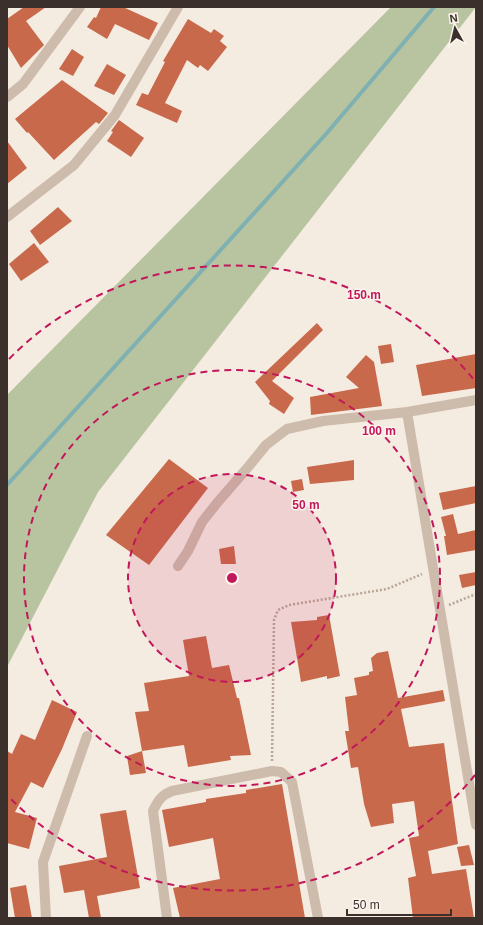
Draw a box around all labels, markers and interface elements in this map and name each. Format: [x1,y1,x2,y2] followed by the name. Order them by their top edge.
[435,8,475,48] north arrow
[449,12,458,25] text: N
[347,288,381,302] text: 150 m
[362,424,396,438] text: 100 m
[292,498,320,512] text: 50 m
[225,571,239,585] centre of rings
[347,891,451,917] scale bar
[353,898,380,912] text: 50 m

